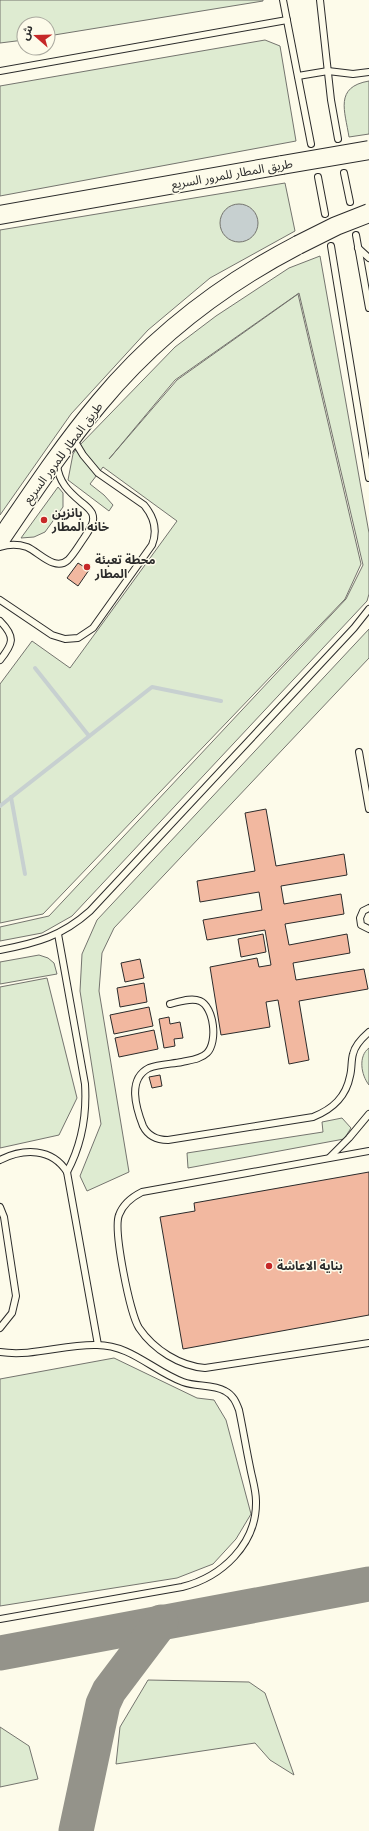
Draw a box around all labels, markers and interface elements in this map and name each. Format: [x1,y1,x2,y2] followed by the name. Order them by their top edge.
[16,16,56,56] north arrow
[17,23,36,42] text: ش
[170,154,294,194] street label: طريق المطار للمرور السريع
[19,398,107,508] street label: طريق المطار للمرور السريع
[51,504,110,535] place label: بانزين خانه المطار
[39,515,49,525] marker: بانزين خانه المطار
[94,551,156,582] place label: محطة تعبئة المطار
[82,562,92,572] marker: محطة تعبئة المطار
[277,1257,343,1274] place label: بناية الاعاشة
[264,1261,274,1271] marker: بناية الاعاشة

